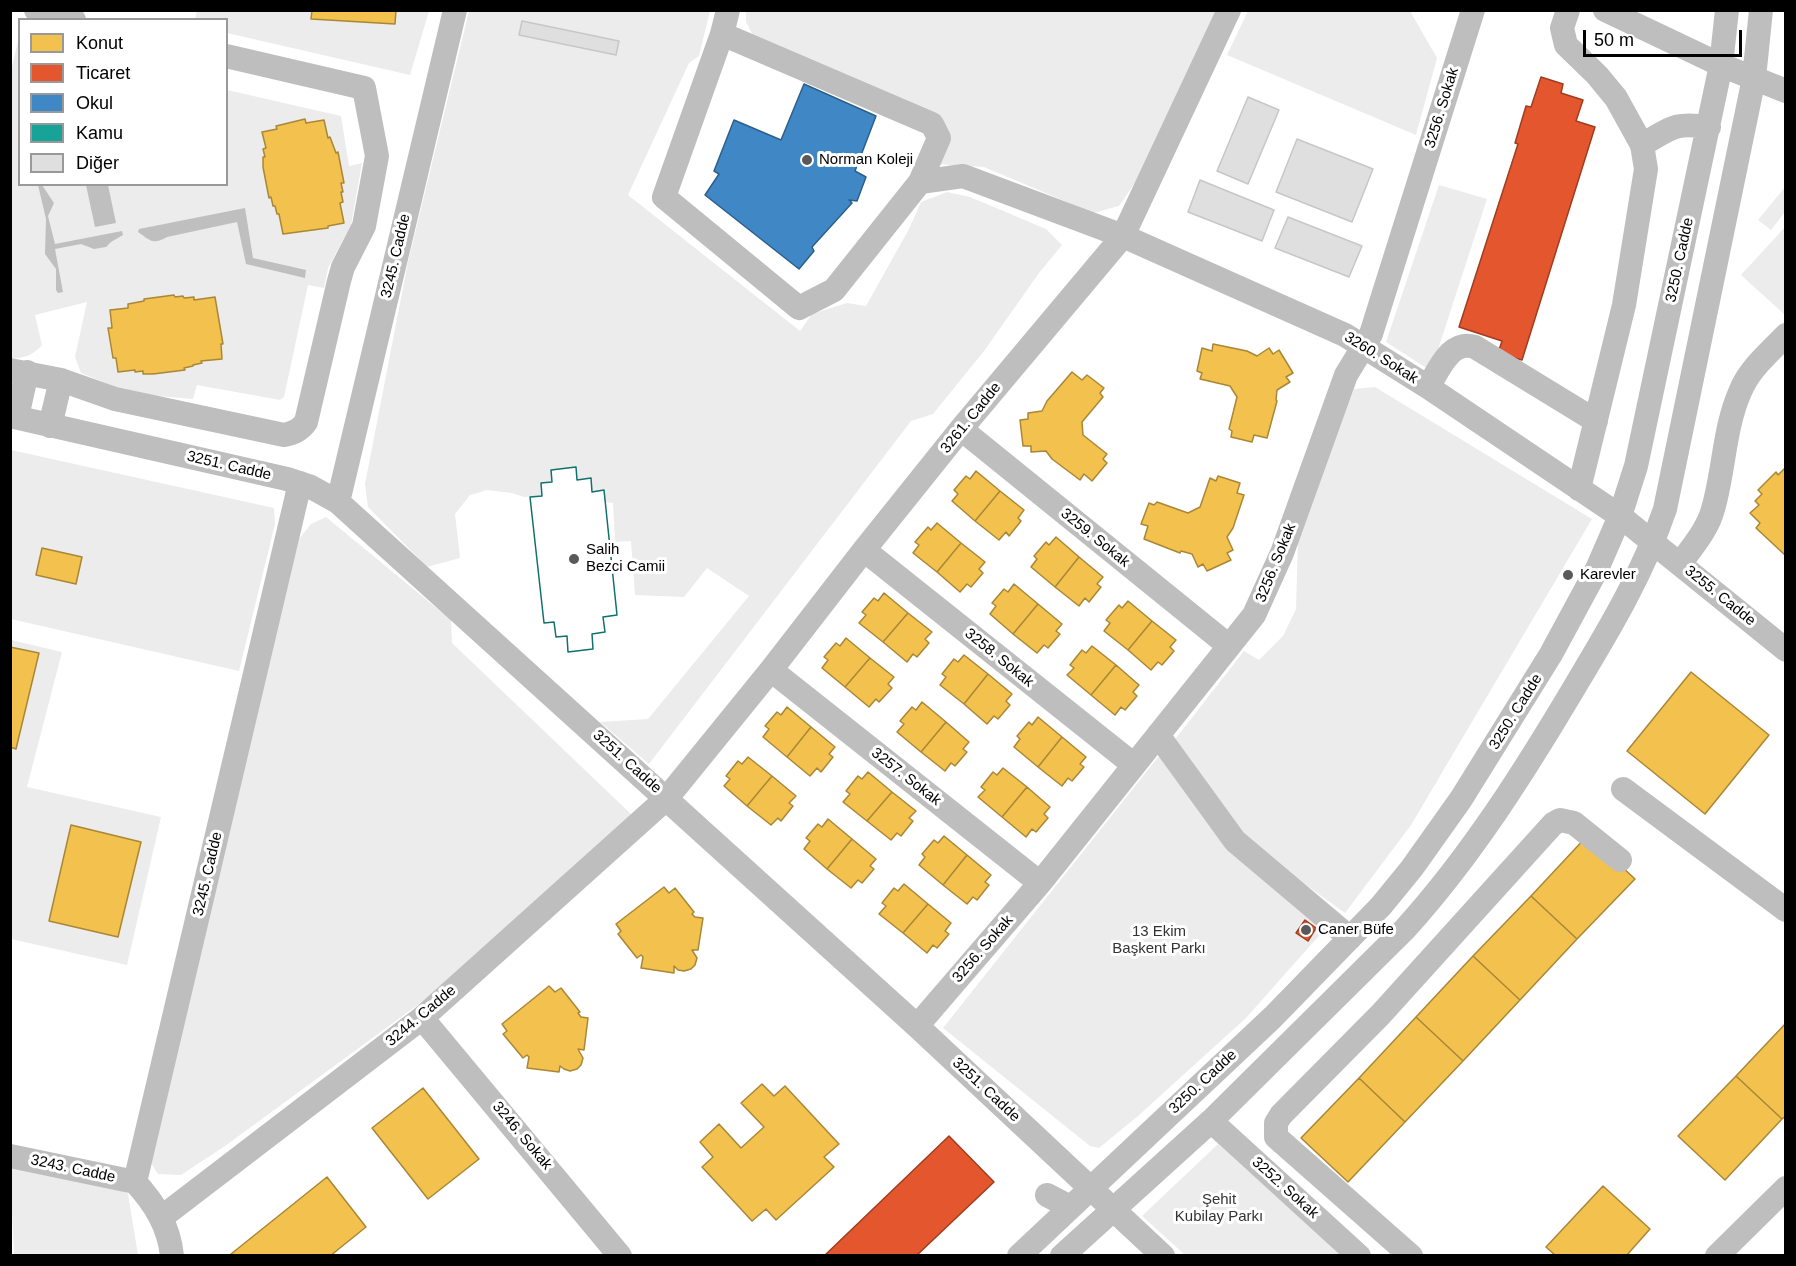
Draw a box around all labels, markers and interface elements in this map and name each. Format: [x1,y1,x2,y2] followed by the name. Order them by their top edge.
[18,18,228,186] legend
[1586,18,1745,56] scale bar
[1594,30,1634,50] text: 50 m
[76,33,123,53] text: Konut
[76,63,130,83] text: Ticaret
[1421,65,1463,151] street label: 3256. Sokak
[76,93,113,113] text: Okul
[76,123,123,143] text: Kamu
[819,151,913,169] place label: Norman Koleji
[76,153,119,173] text: Diğer
[800,153,814,167] marker: Norman Koleji
[378,212,414,300] street label: 3245. Cadde
[1662,216,1698,304] street label: 3250. Cadde
[1341,328,1421,388] street label: 3260. Sokak
[937,379,1005,457] street label: 3261. Cadde
[185,448,273,484] street label: 3251. Cadde
[1057,505,1133,571] street label: 3259. Sokak
[1252,521,1300,605] street label: 3256. Sokak
[586,541,665,576] place label: Salih Bezci Camii
[567,552,581,566] marker: Salih Bezci Camii
[1681,562,1759,630] street label: 3255. Cadde
[1580,566,1636,584] place label: Karevler
[1561,568,1575,582] marker: Karevler
[961,625,1037,691] street label: 3258. Sokak
[1486,671,1546,753] street label: 3250. Cadde
[589,727,665,797] street label: 3251. Cadde
[868,744,944,810] street label: 3257. Sokak
[190,830,226,918] street label: 3245. Cadde
[949,912,1017,986] street label: 3256. Sokak
[1318,921,1394,939] place label: Caner Büfe
[1112,923,1206,958] park label: 13 Ekim Başkent Parkı
[1299,923,1313,937] marker: Caner Büfe
[382,981,460,1051] street label: 3244. Cadde
[1165,1046,1241,1118] street label: 3250. Cadde
[948,1054,1024,1126] street label: 3251. Cadde
[488,1098,556,1174] street label: 3246. Sokak
[29,1151,117,1187] street label: 3243. Cadde
[1248,1153,1322,1223] street label: 3252. Sokak
[1175,1191,1263,1226] park label: Şehit Kubilay Parkı

